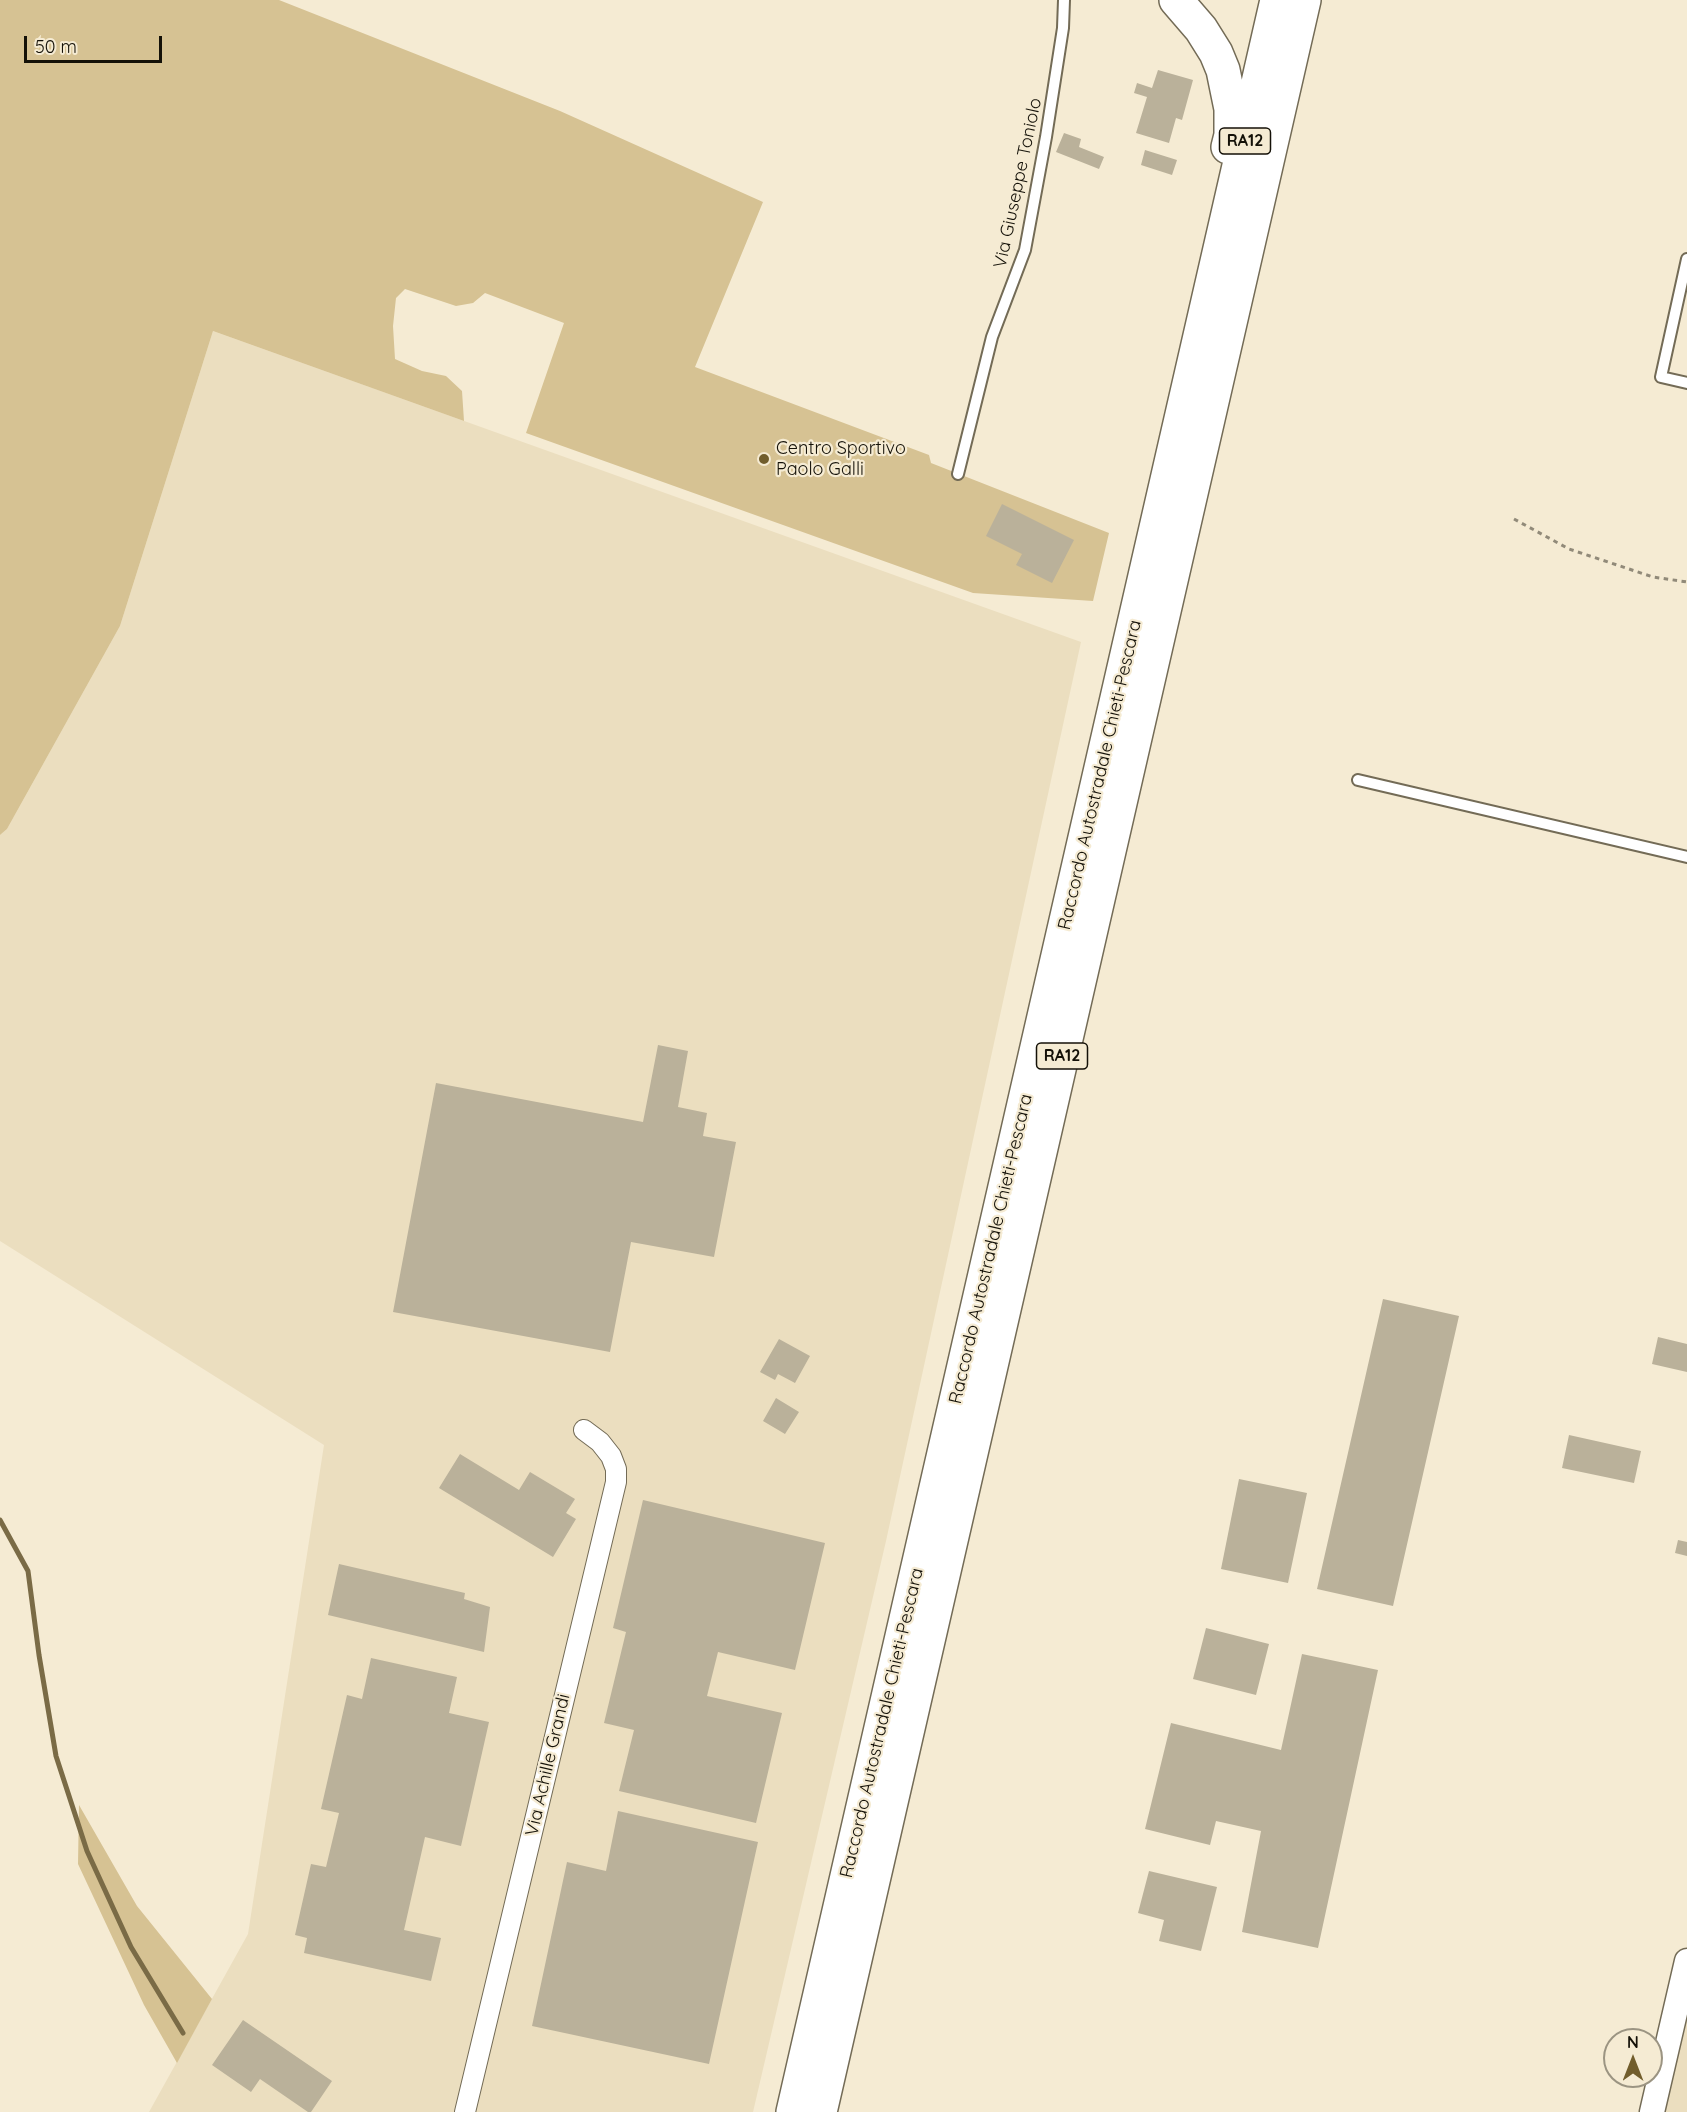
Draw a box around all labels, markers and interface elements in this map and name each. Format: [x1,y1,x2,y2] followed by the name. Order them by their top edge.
[27,24,165,62] scale bar
[35,35,77,58] text: 50 m
[989,96,1047,270] street label: Via Giuseppe Toniolo
[1220,128,1270,154] road number: RA12
[776,438,906,480] place label: Centro Sportivo Paolo Galli
[757,452,771,466] marker: Centro Sportivo Paolo Galli
[1054,618,1146,932] street label: Raccordo Autostradale Chieti-Pescara
[1036,1043,1088,1069] road number: RA12
[945,1092,1037,1406] street label: Raccordo Autostradale Chieti-Pescara
[836,1566,928,1880] street label: Raccordo Autostradale Chieti-Pescara
[521,1692,575,1838] street label: Via Achille Grandi
[1603,2028,1663,2088] north arrow
[1627,2032,1639,2052] text: N

